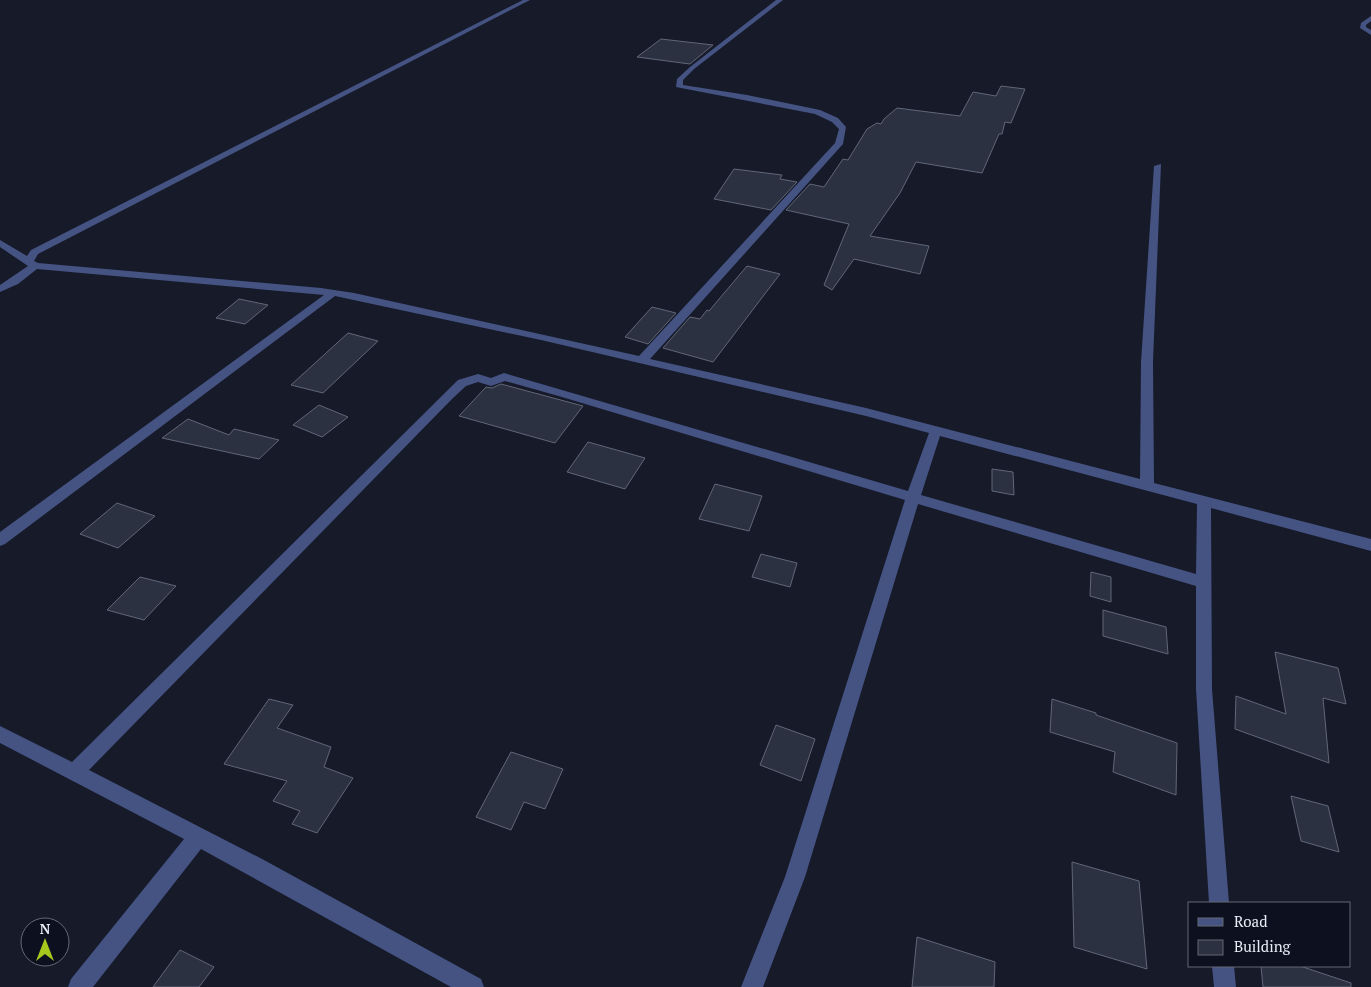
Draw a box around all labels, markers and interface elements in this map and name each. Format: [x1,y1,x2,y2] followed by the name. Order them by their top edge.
[1188,902,1351,967] legend
[1234,911,1267,931] text: Road
[20,917,70,967] north arrow
[40,919,51,938] text: N
[1234,936,1292,956] text: Building

